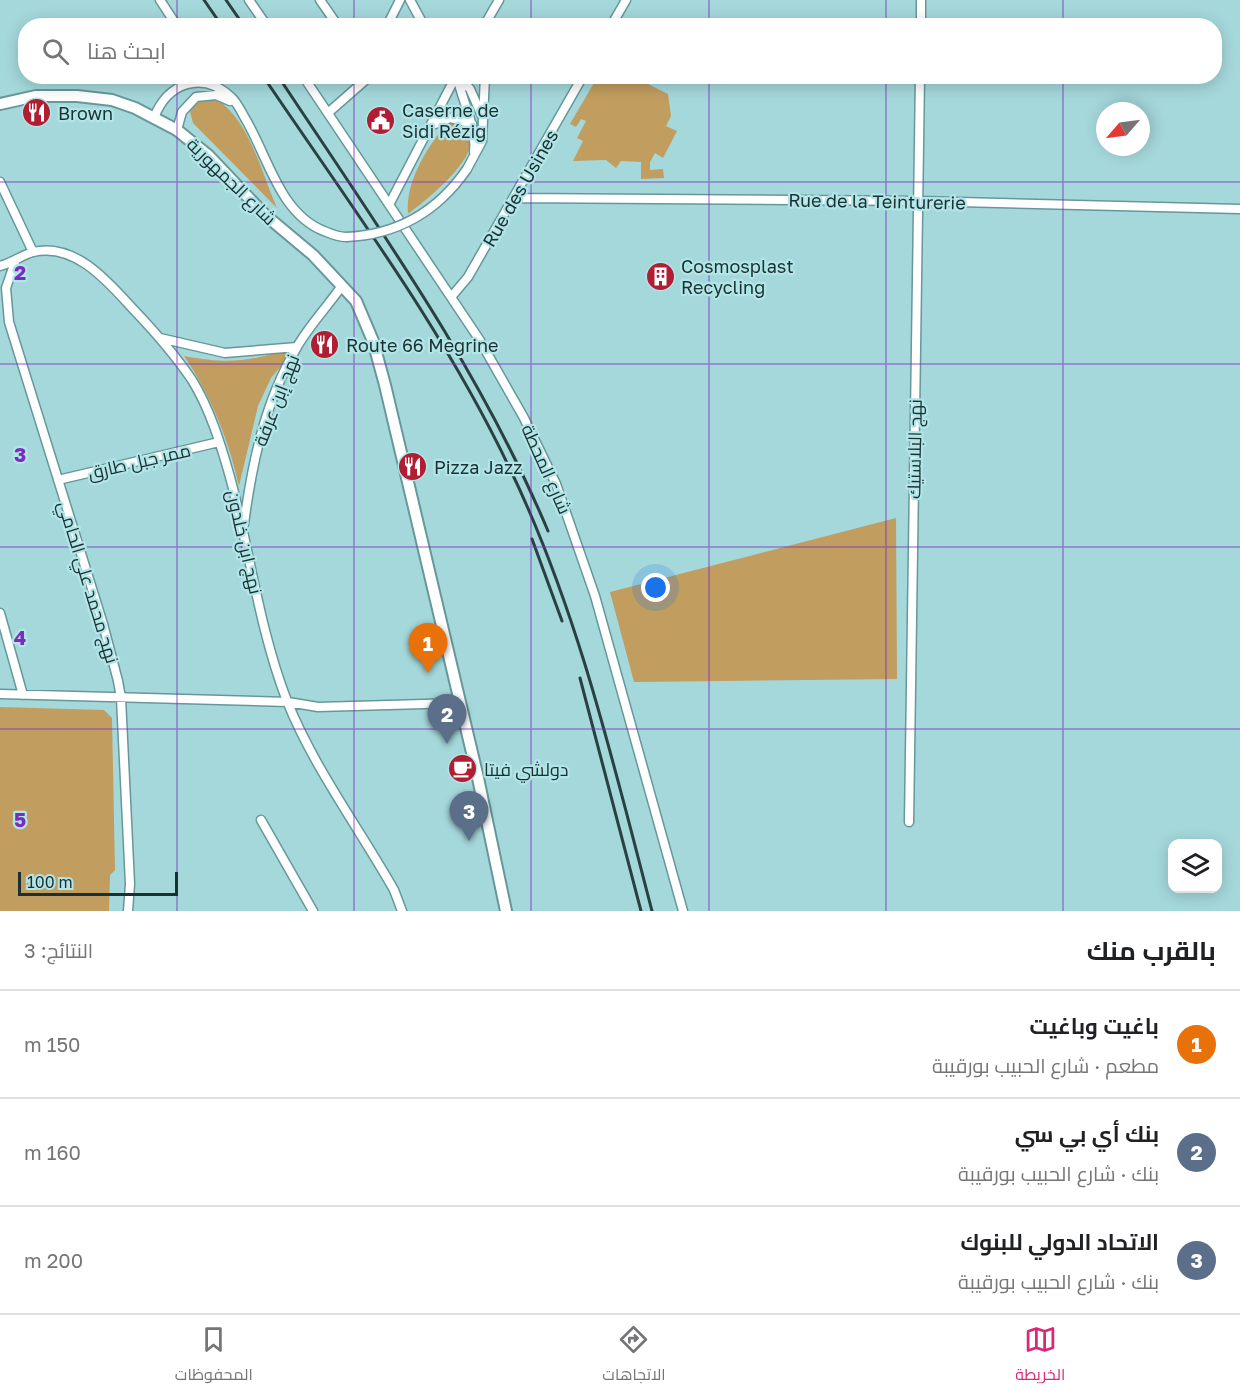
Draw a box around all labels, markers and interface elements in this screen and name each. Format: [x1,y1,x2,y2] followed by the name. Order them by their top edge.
[18,18,1222,84] search box
[39,35,72,68] icon: search
[87,37,166,64] text: ابحث هنا
[21,97,53,129] restaurant icon: Brown
[402,99,499,142] place label: Caserne de Sidi Rézig
[58,102,113,124] place label: Brown
[1096,102,1150,156] north arrow
[365,104,397,136] public building icon: Caserne de Sidi Rézig
[478,125,562,251] street label: Rue des Usines
[181,133,281,231] street label: شارع الجمهورية
[788,188,966,214] street label: Rue de la Teinturerie
[681,255,794,298] place label: Cosmosplast Recycling
[14,260,26,284] text: 2
[644,260,676,292] building icon: Cosmosplast Recycling
[309,329,341,361] restaurant icon: Route 66 Megrine
[346,334,499,356] place label: Route 66 Megrine
[248,351,305,450] street label: نهج إبن عرفة
[902,399,928,499] street label: نهج البلاستيك
[516,421,577,518] street label: شارع المحطة
[85,438,193,485] street label: ممر جبل طارق
[14,442,26,466] text: 3
[397,451,429,483] restaurant icon: Pizza Jazz
[434,456,523,478] place label: Pizza Jazz
[220,488,268,597] street label: نهج ابن خلدون
[50,498,124,667] street label: نهج محمد علي الحامي
[641,573,670,602] your location
[408,624,448,673] pin: 1
[14,625,26,649] text: 4
[428,694,466,744] pin: 2
[447,753,479,785] cafe icon: دولشي فيتا
[484,758,568,783] place label: دولشي فيتا
[450,792,488,841] pin: 3
[14,807,26,831] text: 5
[1168,839,1222,893] map controls
[1168,839,1222,893] button: layers
[18,869,178,896] scale bar
[27,872,73,892] text: 100 m
[1087,935,1216,966] text: بالقرب منك
[24,938,93,962] text: النتائج: 3
[1030,1012,1159,1039] text: باغيت وباغيت
[24,1032,80,1056] text: 150 m
[1191,1032,1202,1056] text: 1
[932,1053,1159,1077] text: مطعم · شارع الحبيب بورقيبة
[1015,1120,1159,1147] text: بنك أي بي سي
[24,1140,81,1164] text: 160 m
[1190,1140,1203,1164] text: 2
[958,1161,1159,1185] text: بنك · شارع الحبيب بورقيبة
[961,1228,1159,1255] text: الاتحاد الدولي للبنوك
[24,1248,83,1272] text: 200 m
[1190,1248,1203,1272] text: 3
[958,1269,1159,1293] text: بنك · شارع الحبيب بورقيبة
[175,1323,253,1389] tab: المحفوظات
[602,1323,666,1389] tab: الاتجاهات
[1015,1323,1065,1389] tab: الخريطة

